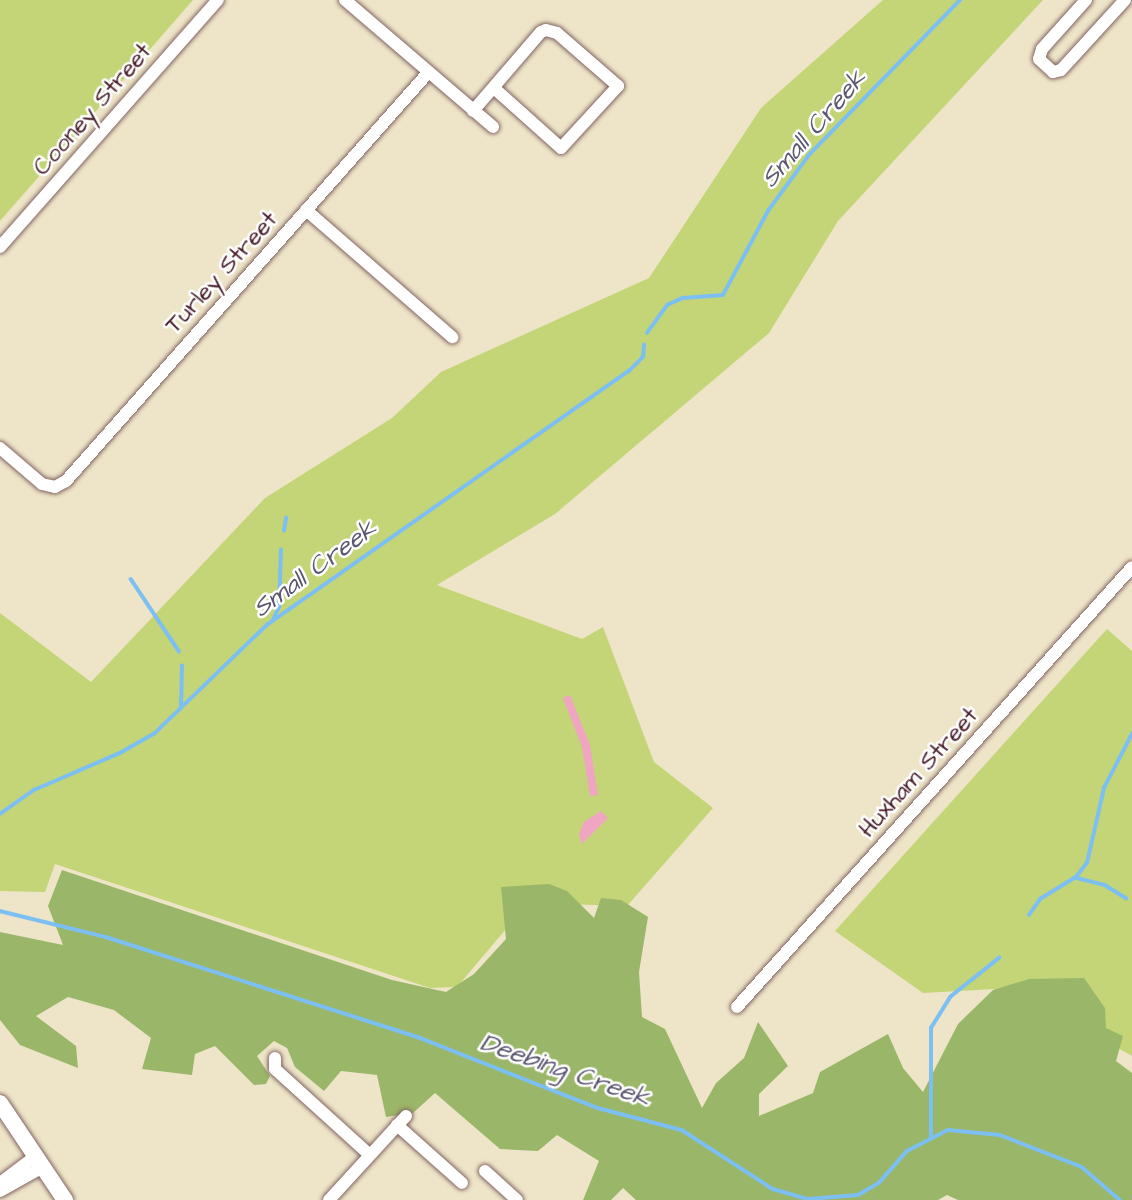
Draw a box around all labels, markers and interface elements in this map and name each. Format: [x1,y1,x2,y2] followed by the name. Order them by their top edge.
[28,38,158,182] street label: Cooney Street
[754,64,874,194] water label: Small Creek
[160,206,284,340] street label: Turley Street
[247,514,383,624] water label: Small Creek
[853,702,985,844] street label: Huxham Street
[476,1027,654,1115] water label: Deebing Creek

